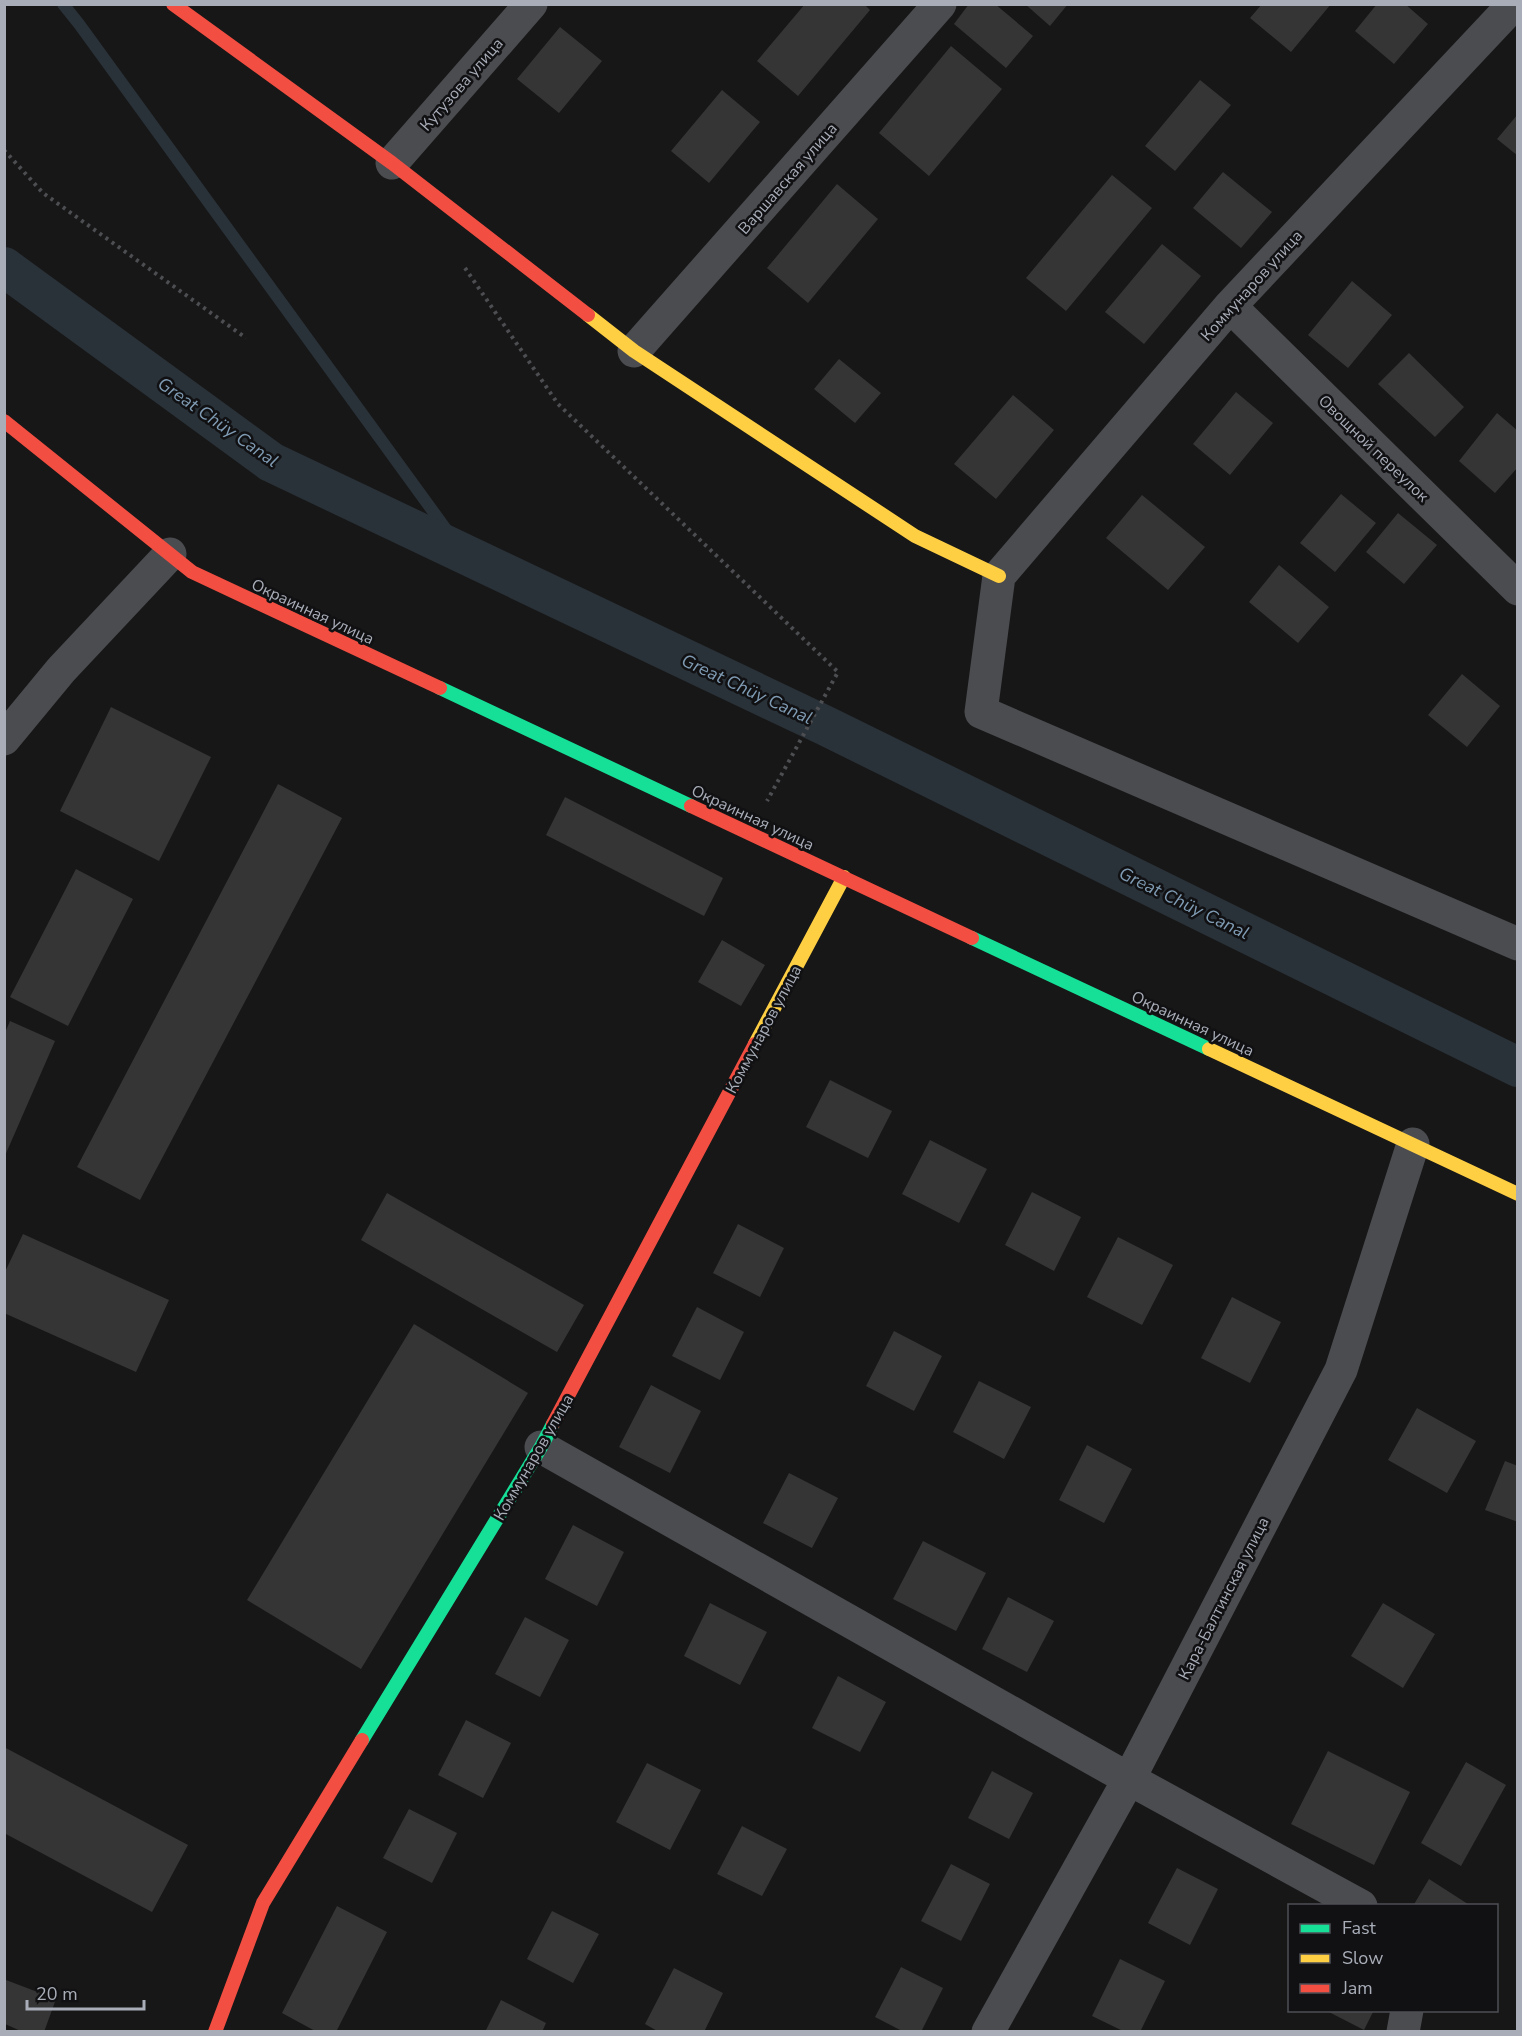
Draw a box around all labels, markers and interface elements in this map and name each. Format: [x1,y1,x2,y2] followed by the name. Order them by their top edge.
[415,33,508,136] street label: Кутузова улица
[733,118,842,239] street label: Варшавская улица
[1196,225,1308,346] street label: Коммунаров улица
[153,371,283,473] water label: Great Chüy Canal
[1313,390,1434,508] street label: Овощной переулок
[248,574,377,650] street label: Окраинная улица
[677,648,817,730] water label: Great Chüy Canal
[688,780,817,856] street label: Окраинная улица
[1115,861,1253,945] water label: Great Chüy Canal
[721,961,807,1098] street label: Коммунаров улица
[1128,986,1257,1062] street label: Окраинная улица
[489,1390,579,1525] street label: Коммунаров улица
[1173,1513,1275,1684] street label: Кара-Балтинская улица
[1288,1904,1498,2012] legend
[1342,1916,1377,1940] text: Fast
[1342,1946,1383,1970] text: Slow
[27,1973,144,2011] scale bar
[1341,1976,1373,2000] text: Jam
[36,1982,78,2006] text: 20 m

